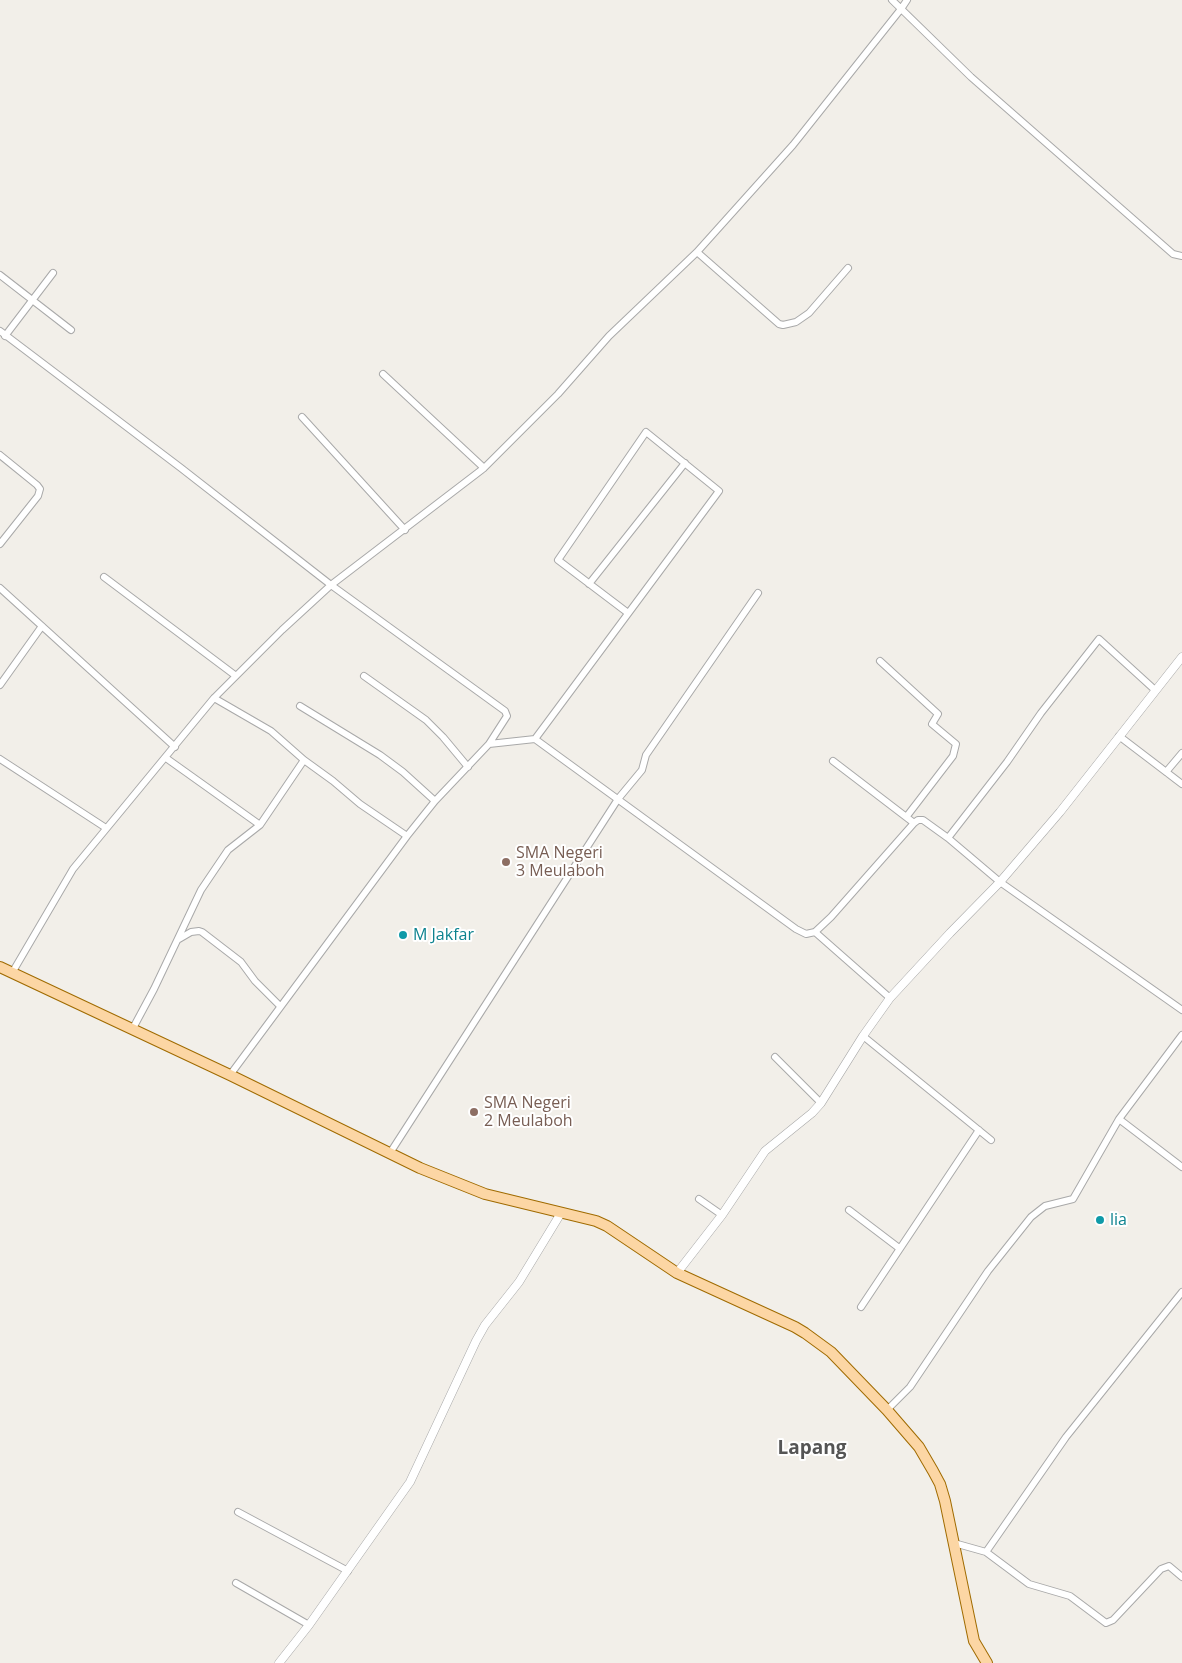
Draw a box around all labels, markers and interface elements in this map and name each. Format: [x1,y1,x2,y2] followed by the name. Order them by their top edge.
[516,843,605,881] place label: SMA Negeri 3 Meulaboh
[500,856,512,868] marker: SMA Negeri 3 Meulaboh
[413,925,474,945] place label: M Jakfar
[397,929,409,941] marker: M Jakfar
[484,1093,573,1131] place label: SMA Negeri 2 Meulaboh
[468,1106,480,1118] marker: SMA Negeri 2 Meulaboh
[1110,1210,1127,1230] place label: lia
[1094,1214,1106,1226] marker: lia
[778,1438,846,1460] district label: Lapang

